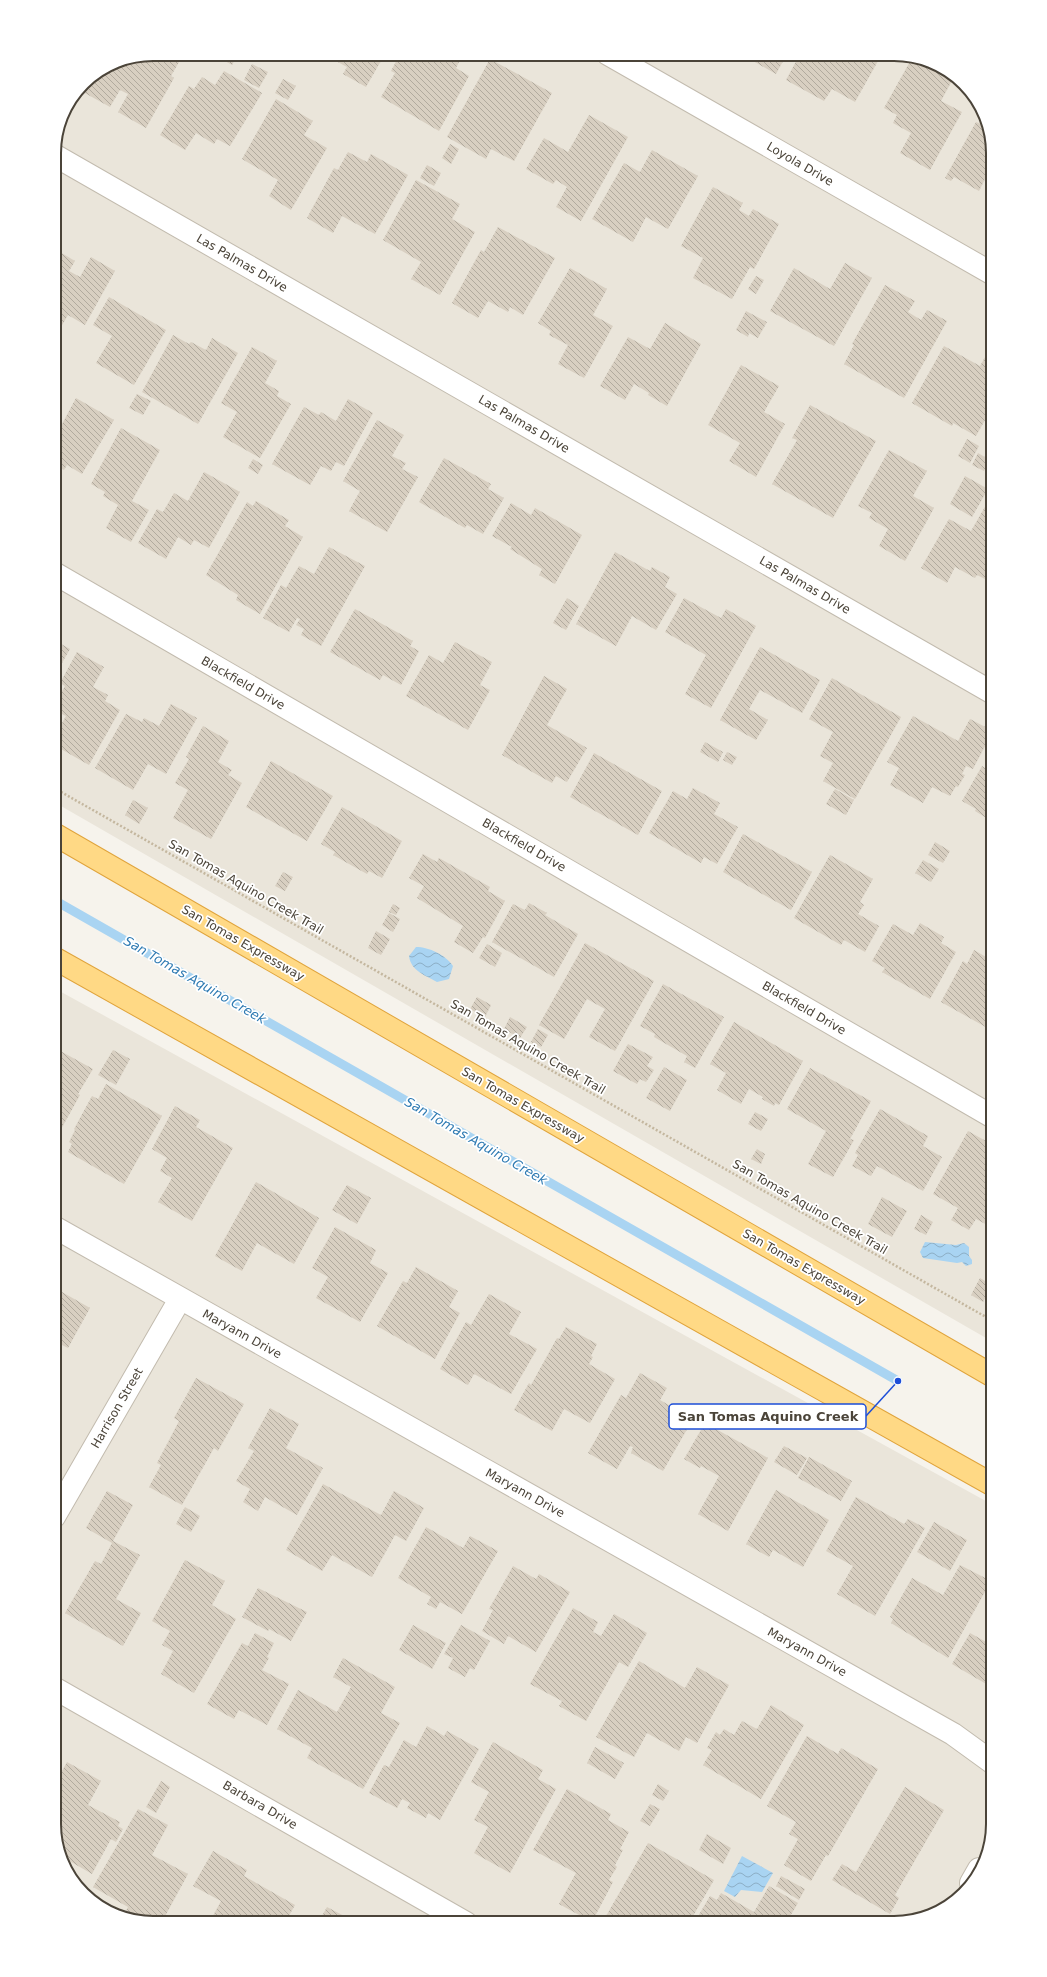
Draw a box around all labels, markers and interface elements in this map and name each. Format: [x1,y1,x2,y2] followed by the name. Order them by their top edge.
[764,139,836,189] street label: Loyola Drive
[194,231,290,295] street label: Las Palmas Drive
[476,392,572,456] street label: Las Palmas Drive
[757,553,853,617] street label: Las Palmas Drive
[199,653,287,713] street label: Blackfield Drive
[480,815,568,875] street label: Blackfield Drive
[166,837,326,937] street label: San Tomas Aquino Creek Trail
[179,902,307,984] street label: San Tomas Expressway
[121,933,269,1027] water label: San Tomas Aquino Creek
[760,978,848,1038] street label: Blackfield Drive
[448,997,608,1097] street label: San Tomas Aquino Creek Trail
[459,1064,587,1146] street label: San Tomas Expressway
[402,1094,550,1188] water label: San Tomas Aquino Creek
[730,1157,890,1257] street label: San Tomas Aquino Creek Trail
[740,1226,868,1308] street label: San Tomas Expressway
[200,1307,284,1361] street label: Maryann Drive
[88,1365,146,1451] street label: Harrison Street
[669,1404,866,1429] callout: San Tomas Aquino Creek
[678,1409,859,1424] text: San Tomas Aquino Creek
[483,1466,567,1520] street label: Maryann Drive
[765,1625,849,1679] street label: Maryann Drive
[220,1778,300,1832] street label: Barbara Drive

